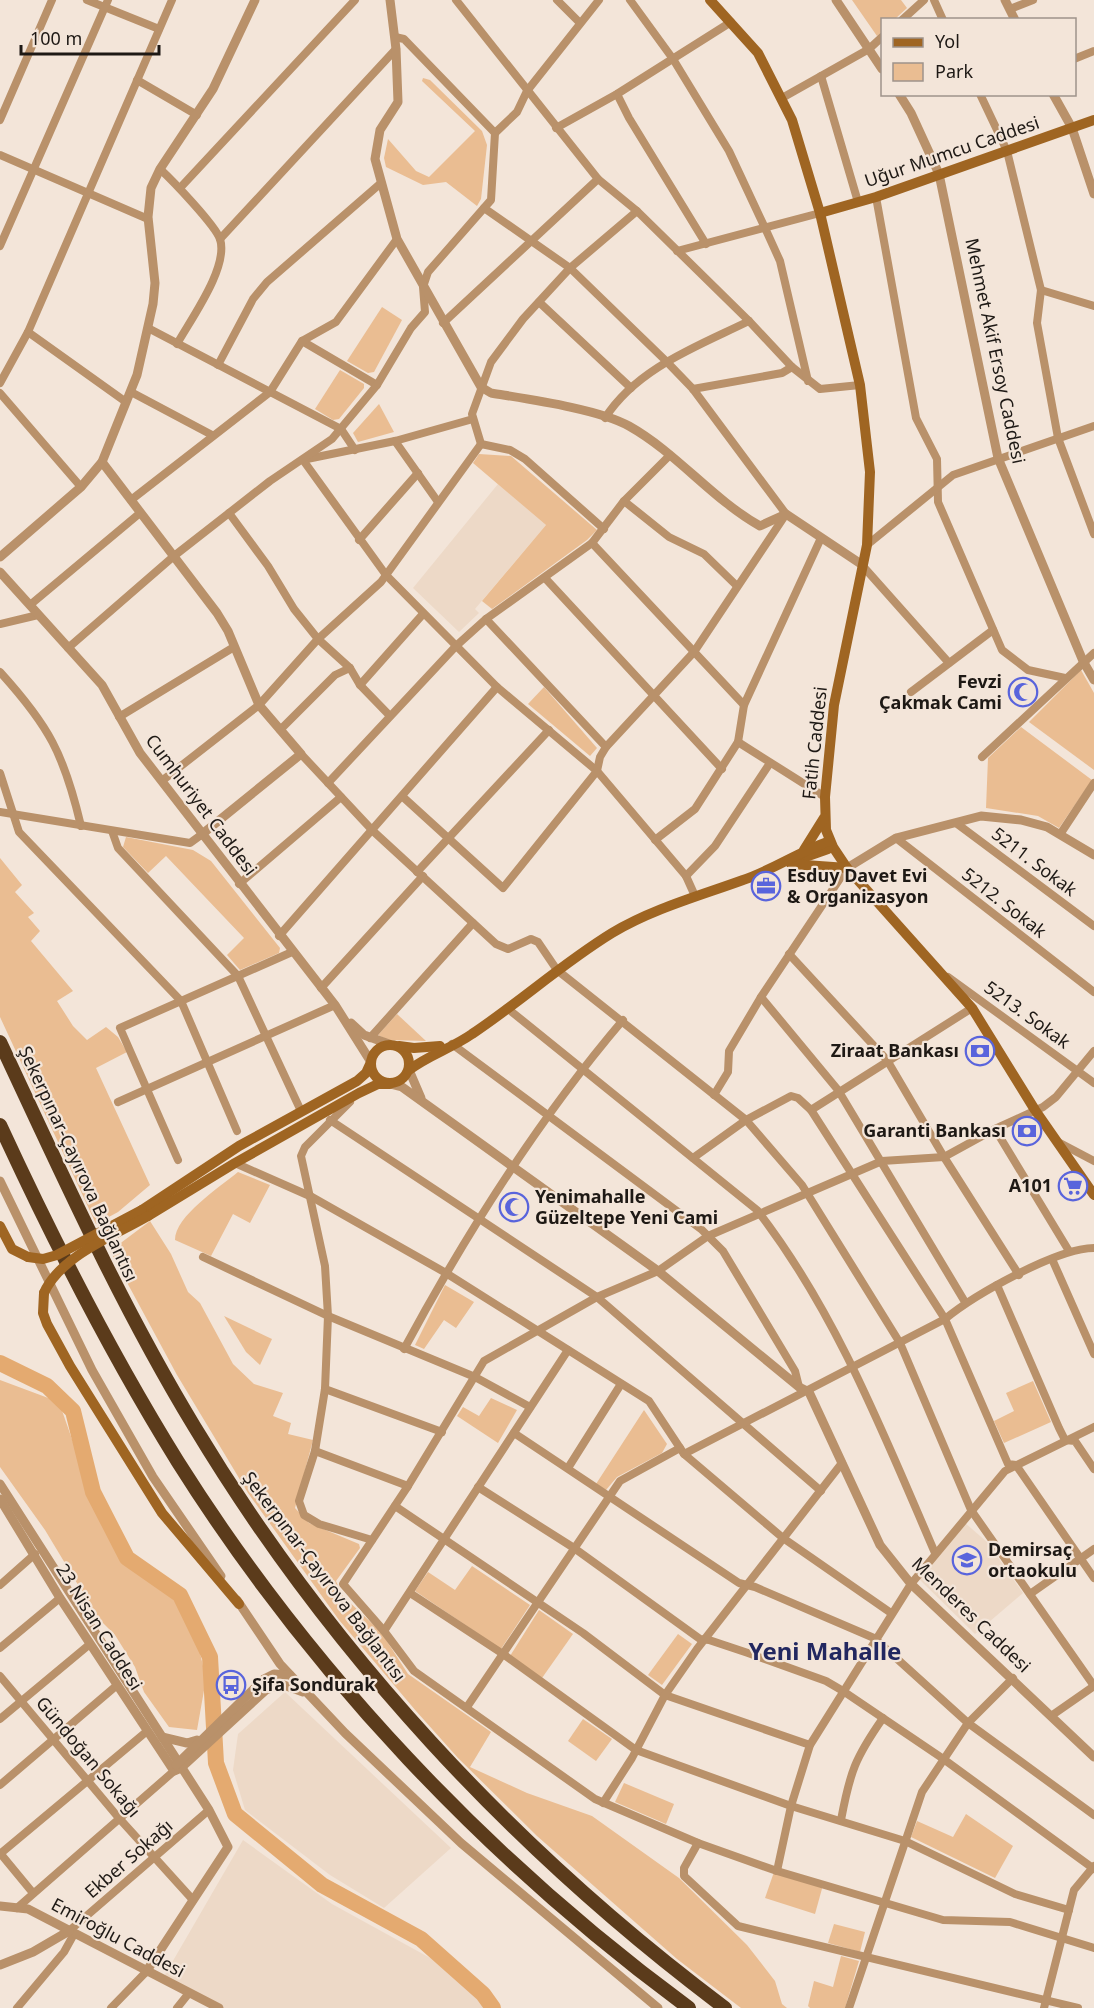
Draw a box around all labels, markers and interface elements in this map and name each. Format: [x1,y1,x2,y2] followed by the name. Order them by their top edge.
[21,18,159,56] scale bar
[881,18,1076,96] legend
[30,26,82,50] text: 100 m
[935,29,960,53] text: Yol
[935,59,973,83] text: Park
[861,110,1042,192] street label: Uğur Mumcu Caddesi
[960,236,1032,466] street label: Mehmet Akif Ersoy Caddesi
[879,669,1002,714] place label: Fevzi Çakmak Cami
[1007,676,1039,708] mosque icon: Fevzi Çakmak Cami
[796,685,832,801] street label: Fatih Caddesi
[141,729,263,880] street label: Cumhuriyet Caddesi
[987,821,1082,901] street label: 5211. Sokak
[958,862,1052,943] street label: 5212. Sokak
[787,863,928,908] place label: Esduy Davet Evi & Organizasyon
[750,870,782,902] office icon: Esduy Davet Evi & Organizasyon
[980,975,1076,1054] street label: 5213. Sokak
[964,1035,996,1067] bank icon: Ziraat Bankası
[831,1038,959,1062] place label: Ziraat Bankası
[14,1042,144,1285] street label: Şekerpınar-Çayırova Bağlantısı
[1011,1115,1043,1147] bank icon: Garanti Bankası
[863,1118,1006,1142] place label: Garanti Bankası
[1057,1170,1089,1202] supermarket icon: A101
[1009,1173,1052,1197] place label: A101
[535,1184,718,1229] place label: Yenimahalle Güzeltepe Yeni Cami
[498,1191,530,1223] mosque icon: Yenimahalle Güzeltepe Yeni Cami
[238,1466,412,1686] street label: Şekerpınar-Çayırova Bağlantısı
[988,1537,1077,1582] place label: Demirsaç ortaokulu
[951,1544,983,1576] school or university icon: Demirsaç ortaokulu
[907,1551,1036,1677] street label: Menderes Caddesi
[51,1559,148,1694] street label: 23 Nisan Caddesi
[749,1634,901,1667] district label: Yeni Mahalle
[215,1669,247,1701] bus stop icon: Şifa Sondurak
[252,1672,376,1696] place label: Şifa Sondurak
[31,1691,146,1822] street label: Gündoğan Sokağı
[79,1813,177,1903] street label: Ekber Sokağı
[47,1892,189,1982] street label: Emiroğlu Caddesi

